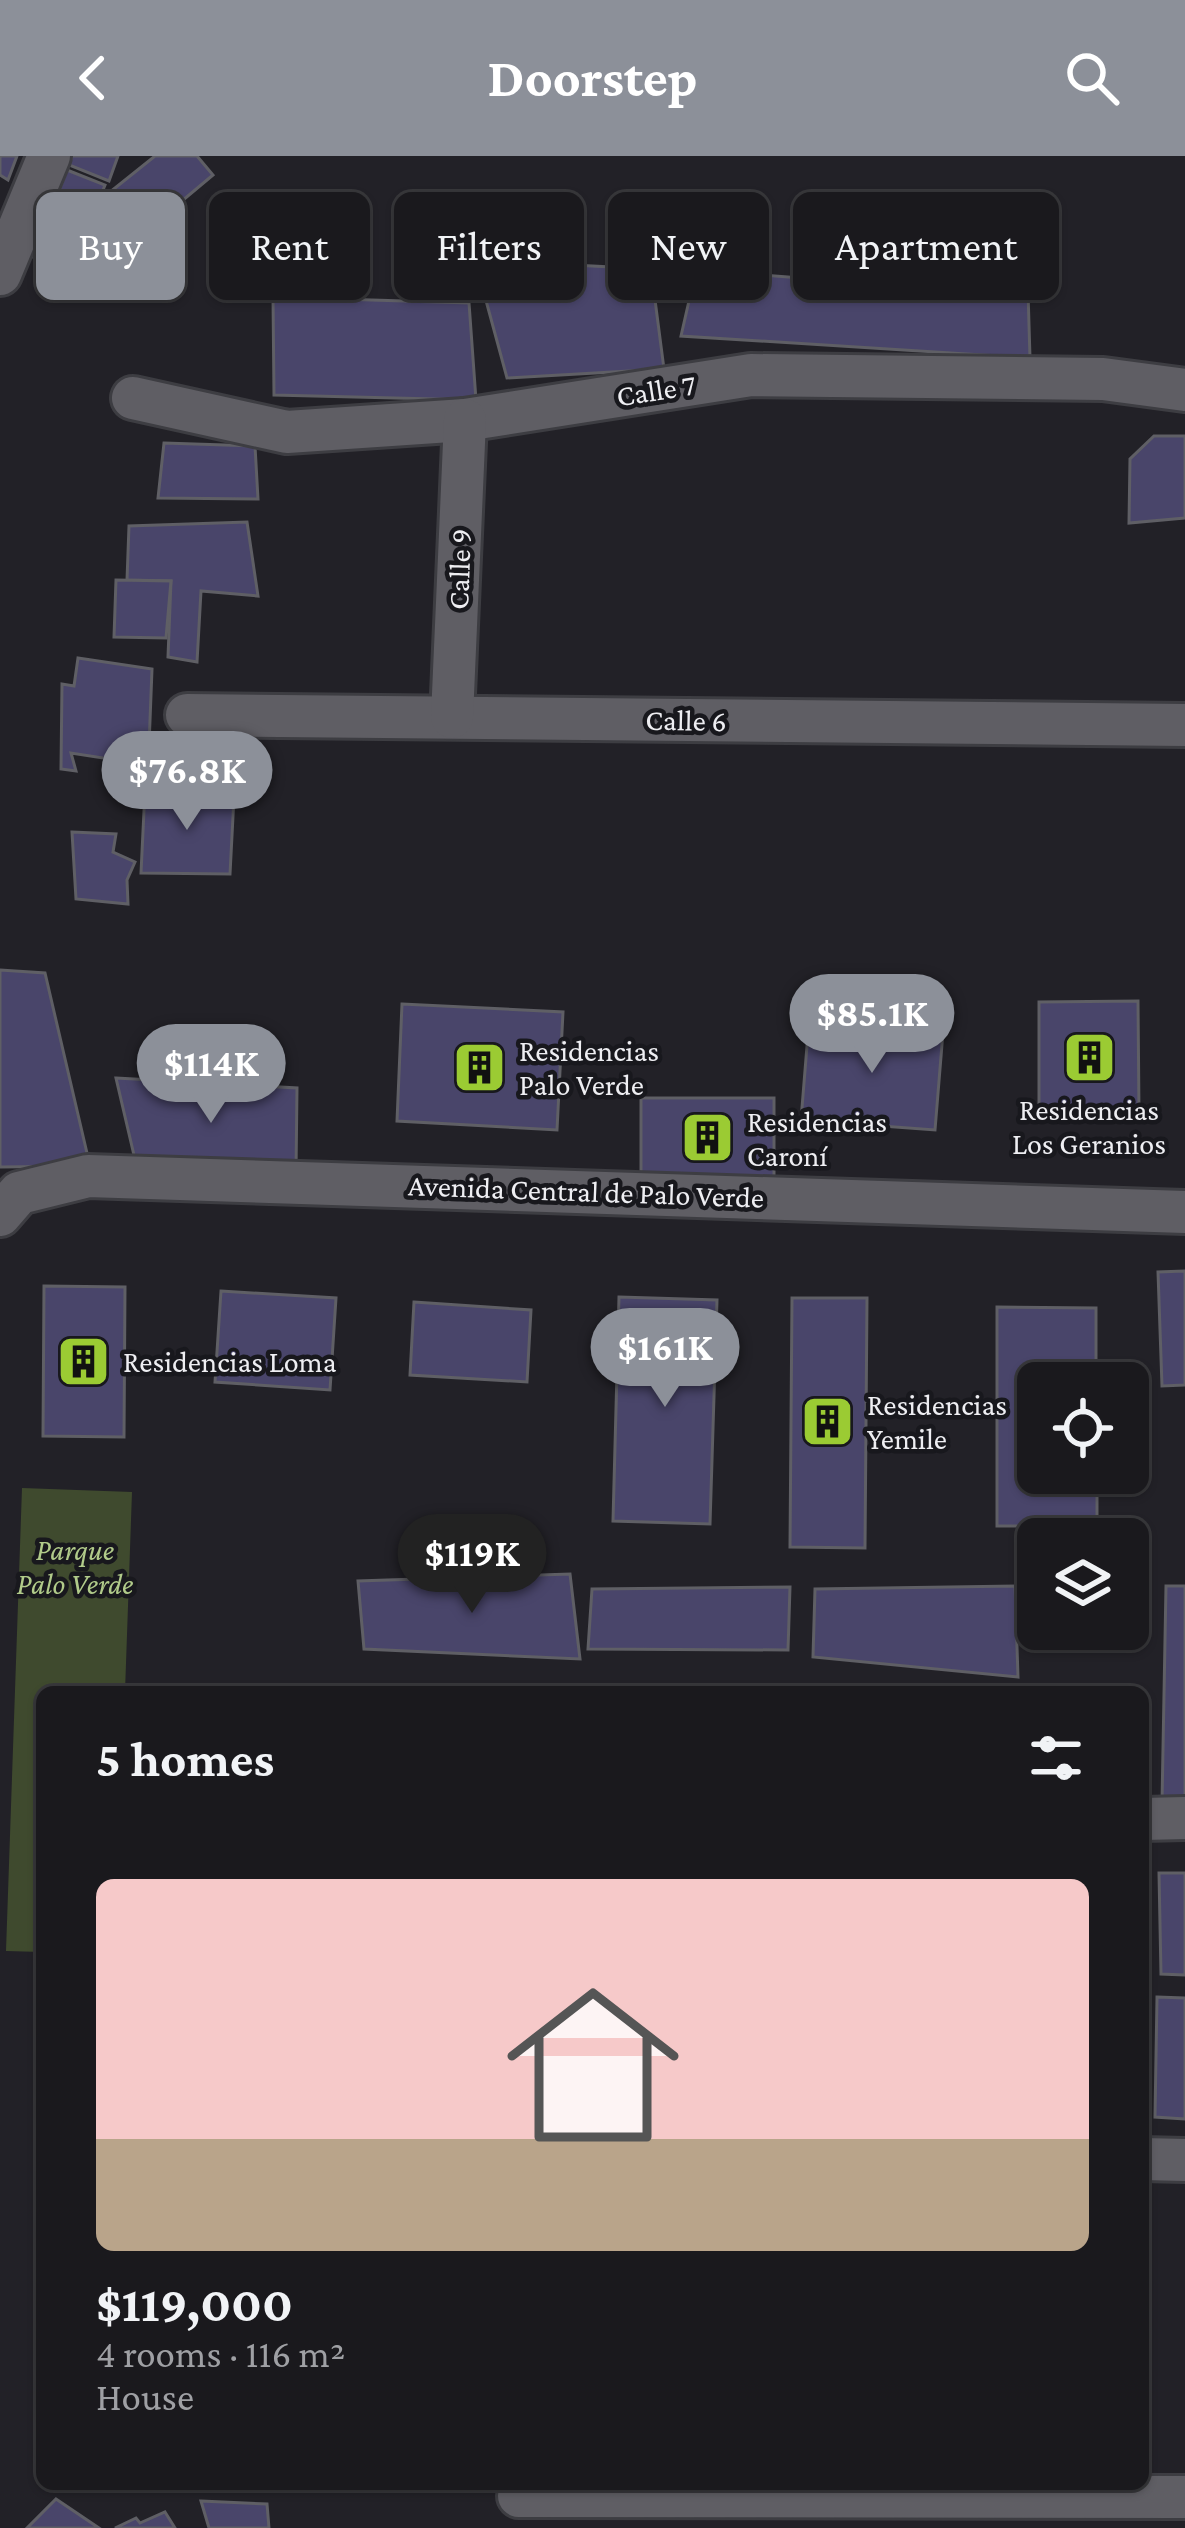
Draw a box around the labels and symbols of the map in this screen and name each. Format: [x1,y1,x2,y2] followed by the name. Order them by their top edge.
[614,367,698,413] street label: Calle 7
[441,528,477,610] street label: Calle 9
[645,703,727,737] street label: Calle 6
[89,731,285,833] pin: $76.8K
[774,974,970,1076] pin: $85.1K
[127,1024,295,1126] pin: $114K
[1061,1029,1117,1085] building icon: Residencias Los Geranios
[519,1034,659,1101] place label: Residencias Palo Verde
[452,1039,508,1095] building icon: Residencias Palo Verde
[1012,1093,1166,1160] place label: Residencias Los Geranios
[747,1105,887,1172] place label: Residencias Caroní
[680,1110,736,1166] building icon: Residencias Caroní
[407,1168,765,1214] street label: Avenida Central de Palo Verde
[581,1308,749,1410] pin: $161K
[56,1333,112,1389] building icon: Residencias Loma
[123,1345,337,1378] place label: Residencias Loma
[867,1388,1007,1455] place label: Residencias Yemile
[800,1393,856,1449] building icon: Residencias Yemile
[388,1514,556,1616] pin: $119K
[17,1533,133,1600] park label: Parque Palo Verde

